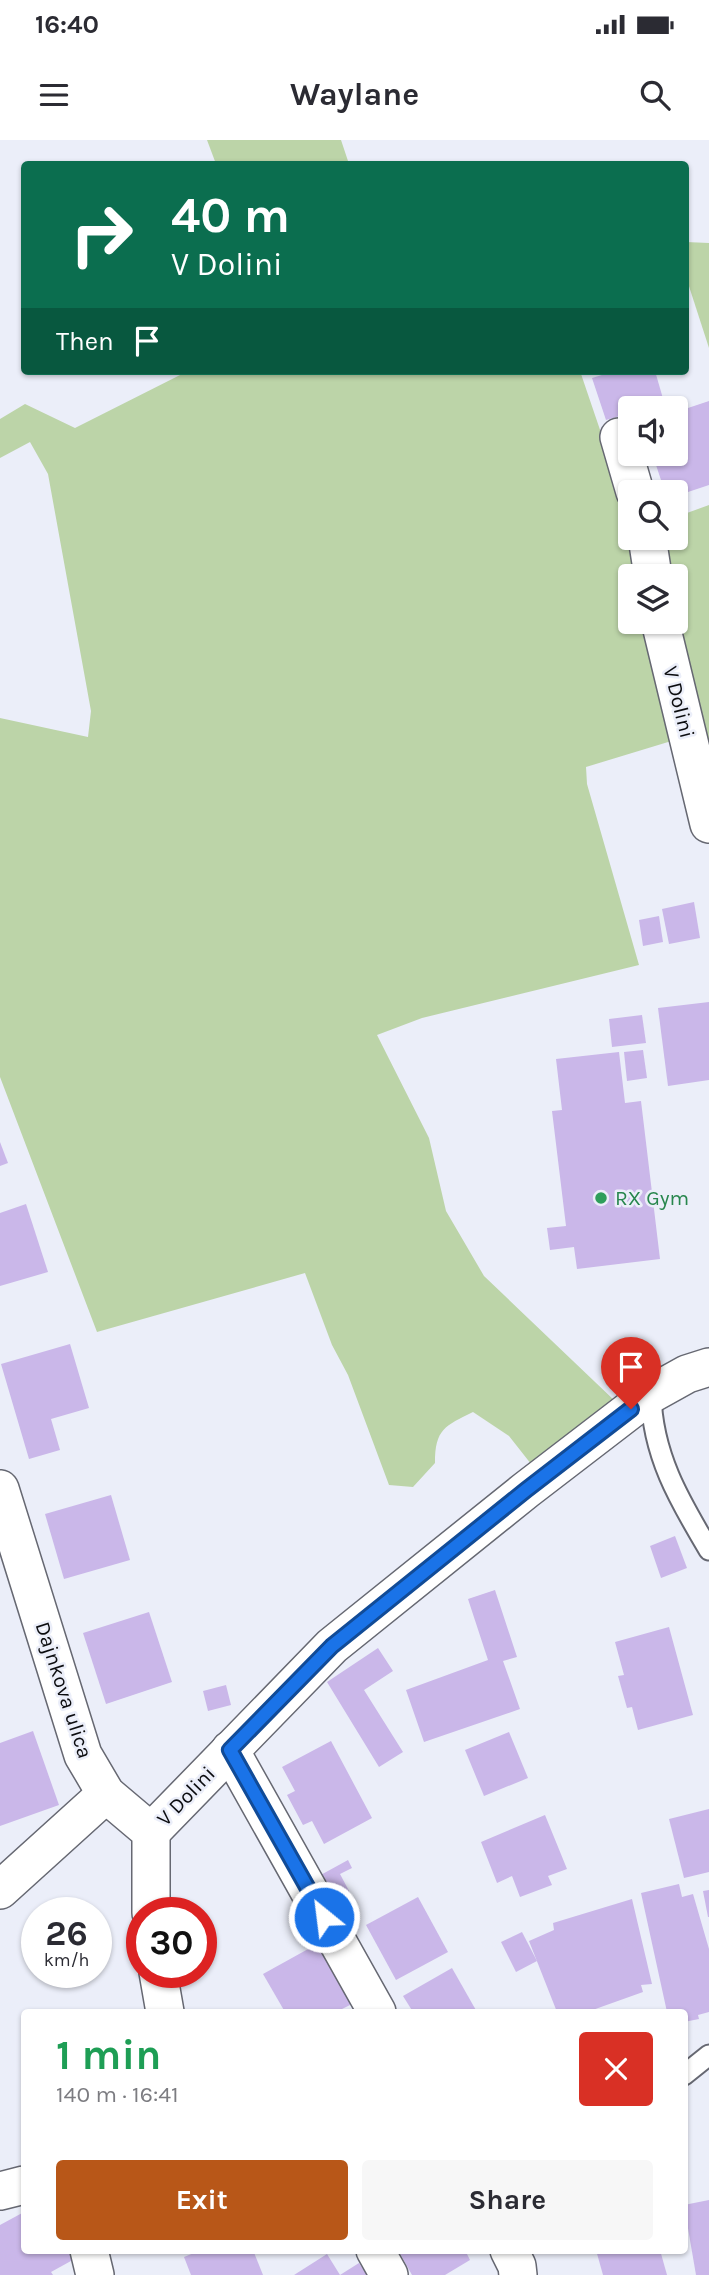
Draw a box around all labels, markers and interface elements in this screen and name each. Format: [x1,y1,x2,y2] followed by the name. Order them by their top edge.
[35,9,99,40] text: 16:40
[35,76,73,114] icon: menu
[290,76,419,113] text: Waylane
[636,76,674,114] icon: search
[171,187,290,244] text: 40 m
[56,189,147,280] icon: right
[171,246,283,283] text: V Dolini
[128,322,166,360] icon: arrive
[56,326,114,357] text: Then
[618,396,688,634] map controls
[618,396,688,466] button: sound
[618,480,688,550] button: search
[618,564,688,634] button: layers
[658,664,700,740] street label: V Dolini
[615,1186,689,1210] place label: RX Gym
[593,1190,609,1206] marker: RX Gym
[601,1337,661,1409] pin
[612,1348,650,1386] icon: arrive
[31,1619,97,1761] street label: Dajnkova ulica
[152,1761,220,1831] street label: V Dolini
[287,1880,361,1954] position arrow
[126,1897,217,1988] speed limit sign: 30
[45,1913,88,1954] text: 26
[44,1949,89,1971] text: km/h
[56,2030,161,2080] text: 1 min
[579,2032,653,2106] button: close
[56,2081,179,2108] text: 140 m · 16:41
[56,2160,348,2240] button: Exit
[362,2160,653,2240] button: Share

